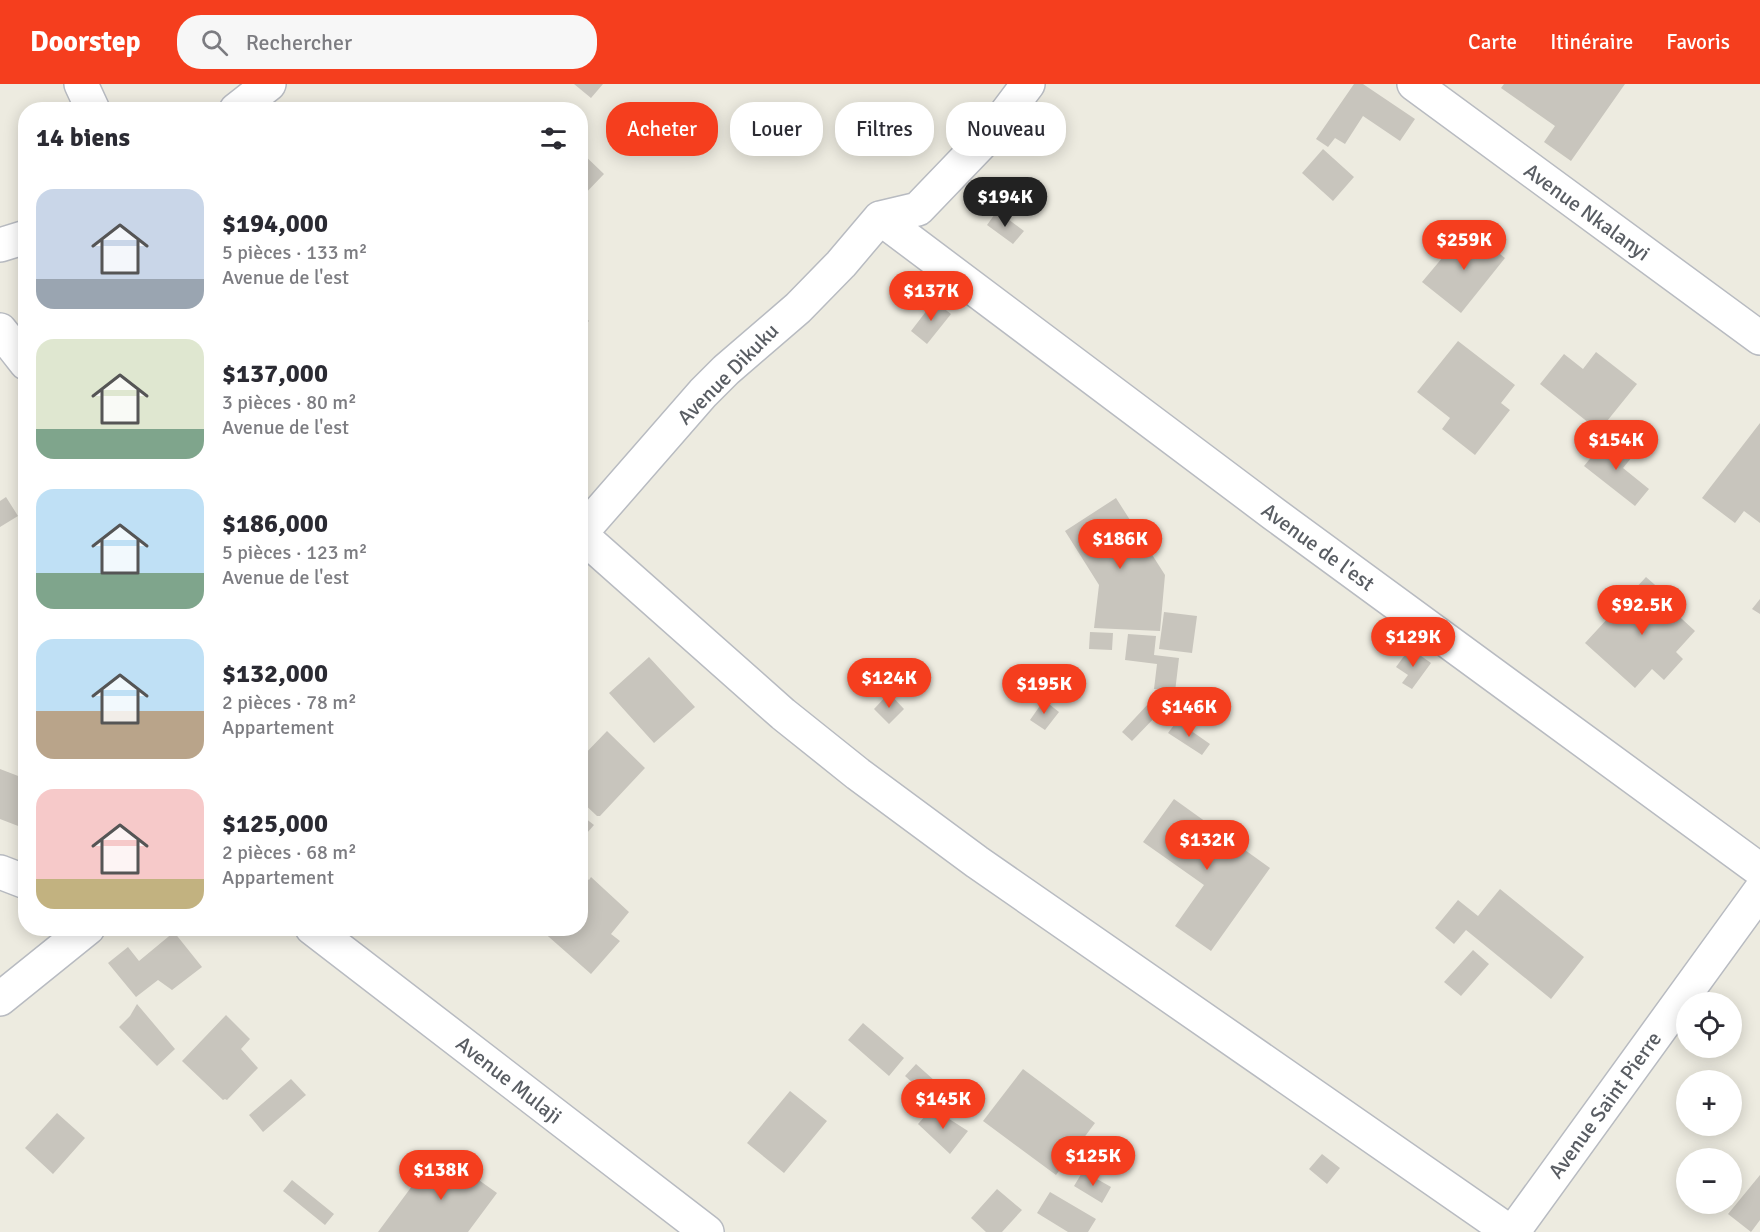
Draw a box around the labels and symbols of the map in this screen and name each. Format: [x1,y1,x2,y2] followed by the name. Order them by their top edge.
[1519,158,1655,266] street label: Avenue Nkalanyi
[963,177,1047,228] pin: $194K
[1422,220,1506,271] pin: $259K
[889,271,973,322] pin: $137K
[672,318,784,430] street label: Avenue Dikuku
[1574,420,1658,471] pin: $154K
[1256,497,1380,597] street label: Avenue de l'est
[1078,519,1162,570] pin: $186K
[1593,585,1691,636] pin: $92.5K
[1371,617,1455,668] pin: $129K
[847,658,931,709] pin: $124K
[1002,664,1086,715] pin: $195K
[1147,687,1231,738] pin: $146K
[1165,820,1249,871] pin: $132K
[1543,1026,1667,1184] street label: Avenue Saint Pierre
[451,1031,567,1129] street label: Avenue Mulaji
[901,1079,985,1130] pin: $145K
[1051,1136,1135,1187] pin: $125K
[399,1150,483,1201] pin: $138K

